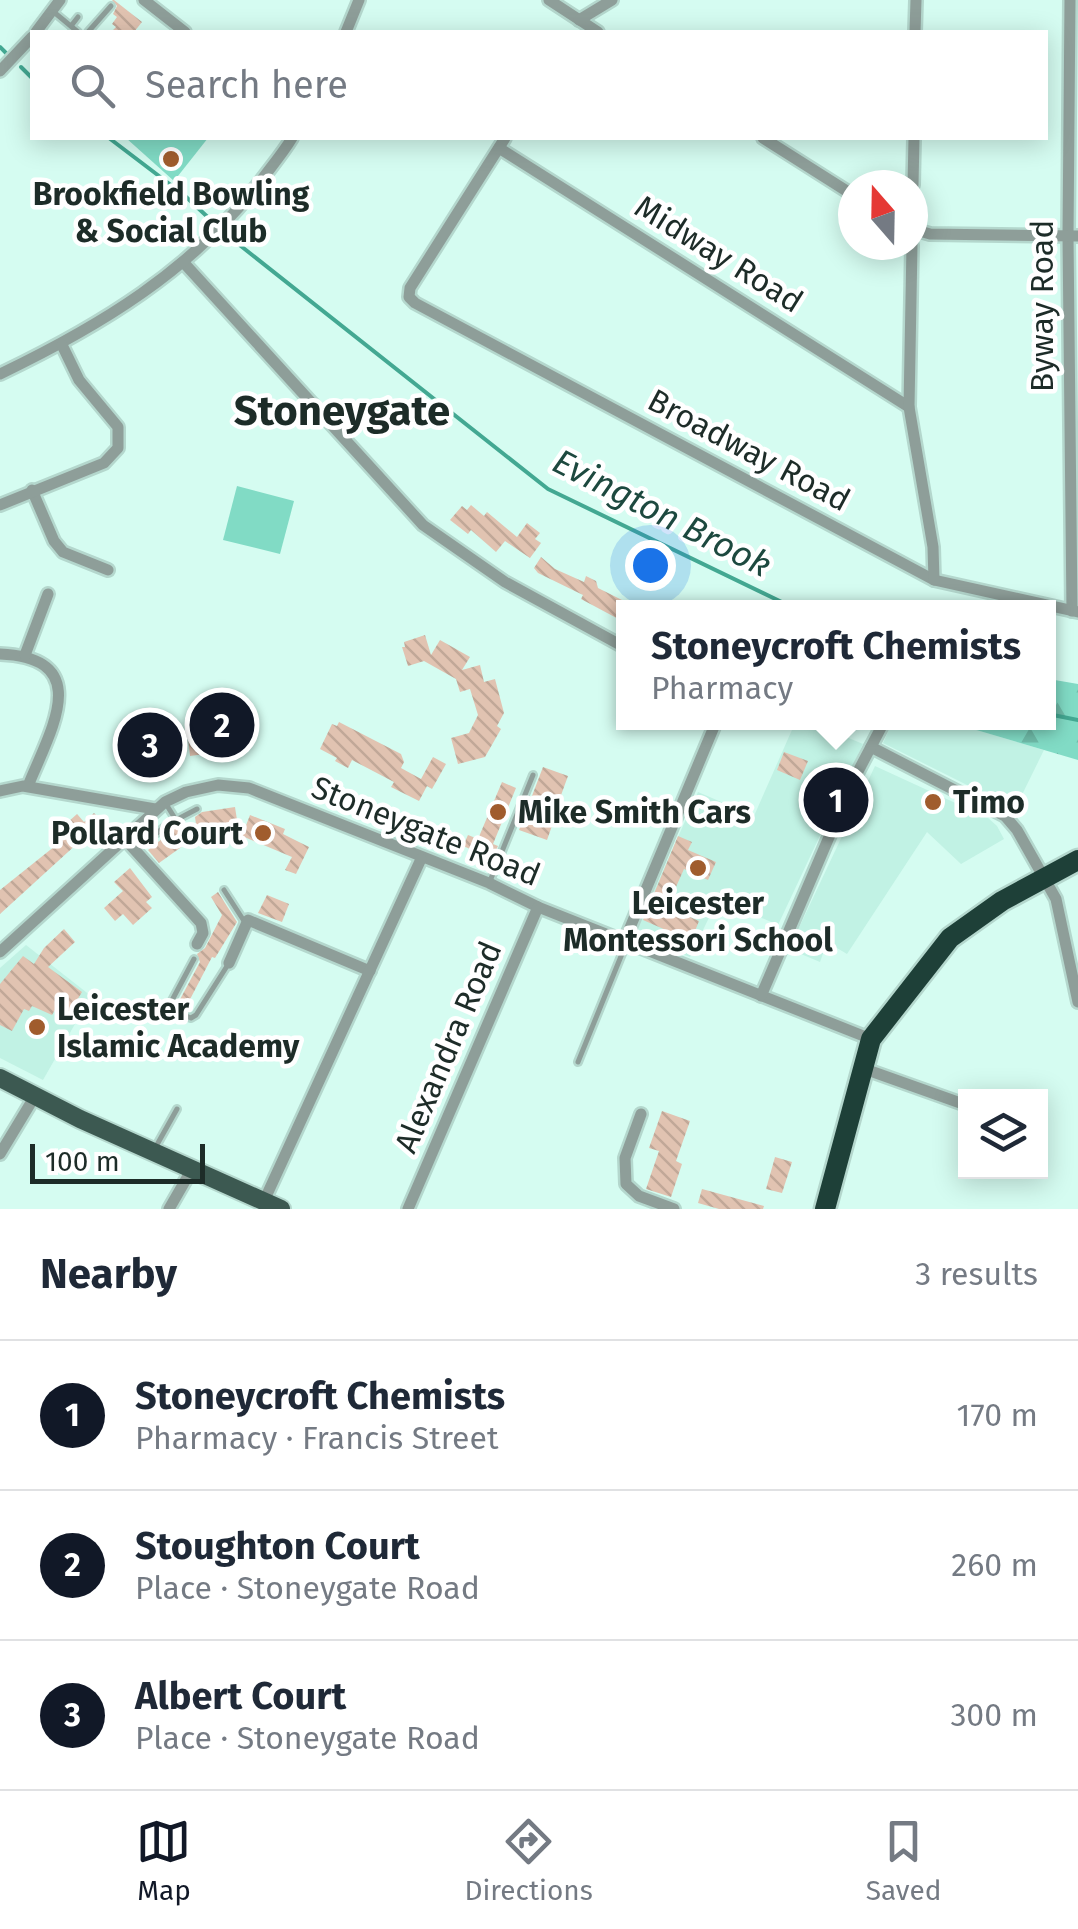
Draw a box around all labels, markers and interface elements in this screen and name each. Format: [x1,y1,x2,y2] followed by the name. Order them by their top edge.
[30,30,1048,140] search box
[65,58,120,113] icon: search
[145,62,348,108] text: Search here
[160,148,182,170] marker: Brookfield Bowling & Social Club
[838,170,928,260] north arrow
[33,175,310,250] place label: Brookfield Bowling & Social Club
[628,187,810,321] street label: Midway Road
[1023,220,1061,392] street label: Byway Road
[642,381,856,519] street label: Broadway Road
[234,386,450,436] district label: Stoneygate
[546,440,778,586] water label: Evington Brook
[625,540,676,591] your location
[616,600,1056,730] popup
[651,623,1021,669] text: Stoneycroft Chemists
[651,669,793,707] text: Pharmacy
[190,688,254,762] pin: 2
[118,708,182,782] pin: 3
[804,762,868,838] pin: 1
[306,768,546,894] street label: Stoneygate Road
[953,783,1025,821] place label: Timo
[922,791,944,813] marker: Timo
[518,793,751,831] place label: Mike Smith Cars
[487,801,509,823] marker: Mike Smith Cars
[51,814,244,852] place label: Pollard Court
[252,822,274,844] marker: Pollard Court
[687,857,709,879] marker: Leicester Montessori School
[563,884,833,959] place label: Leicester Montessori School
[386,936,510,1158] street label: Alexandra Road
[57,990,300,1065] place label: Leicester Islamic Academy
[26,1016,48,1038] marker: Leicester Islamic Academy
[958,1089,1048,1179] map controls
[958,1089,1048,1179] button: layers
[30,1139,205,1184] scale bar
[45,1145,120,1178] text: 100 m
[40,1249,177,1299] text: Nearby
[915,1255,1038,1293] text: 3 results
[135,1373,505,1419] text: Stoneycroft Chemists
[65,1396,80,1434] text: 1
[957,1396,1038,1434] text: 170 m
[135,1419,499,1457] text: Pharmacy · Francis Street
[135,1523,420,1569] text: Stoughton Court
[64,1546,81,1584] text: 2
[951,1546,1038,1584] text: 260 m
[135,1569,480,1607] text: Place · Stoneygate Road
[135,1673,346,1719] text: Albert Court
[64,1696,81,1734] text: 3
[950,1696,1038,1734] text: 300 m
[135,1719,480,1757] text: Place · Stoneygate Road
[136,1814,191,1907] tab: Map
[464,1814,593,1907] tab: Directions
[866,1814,942,1907] tab: Saved

